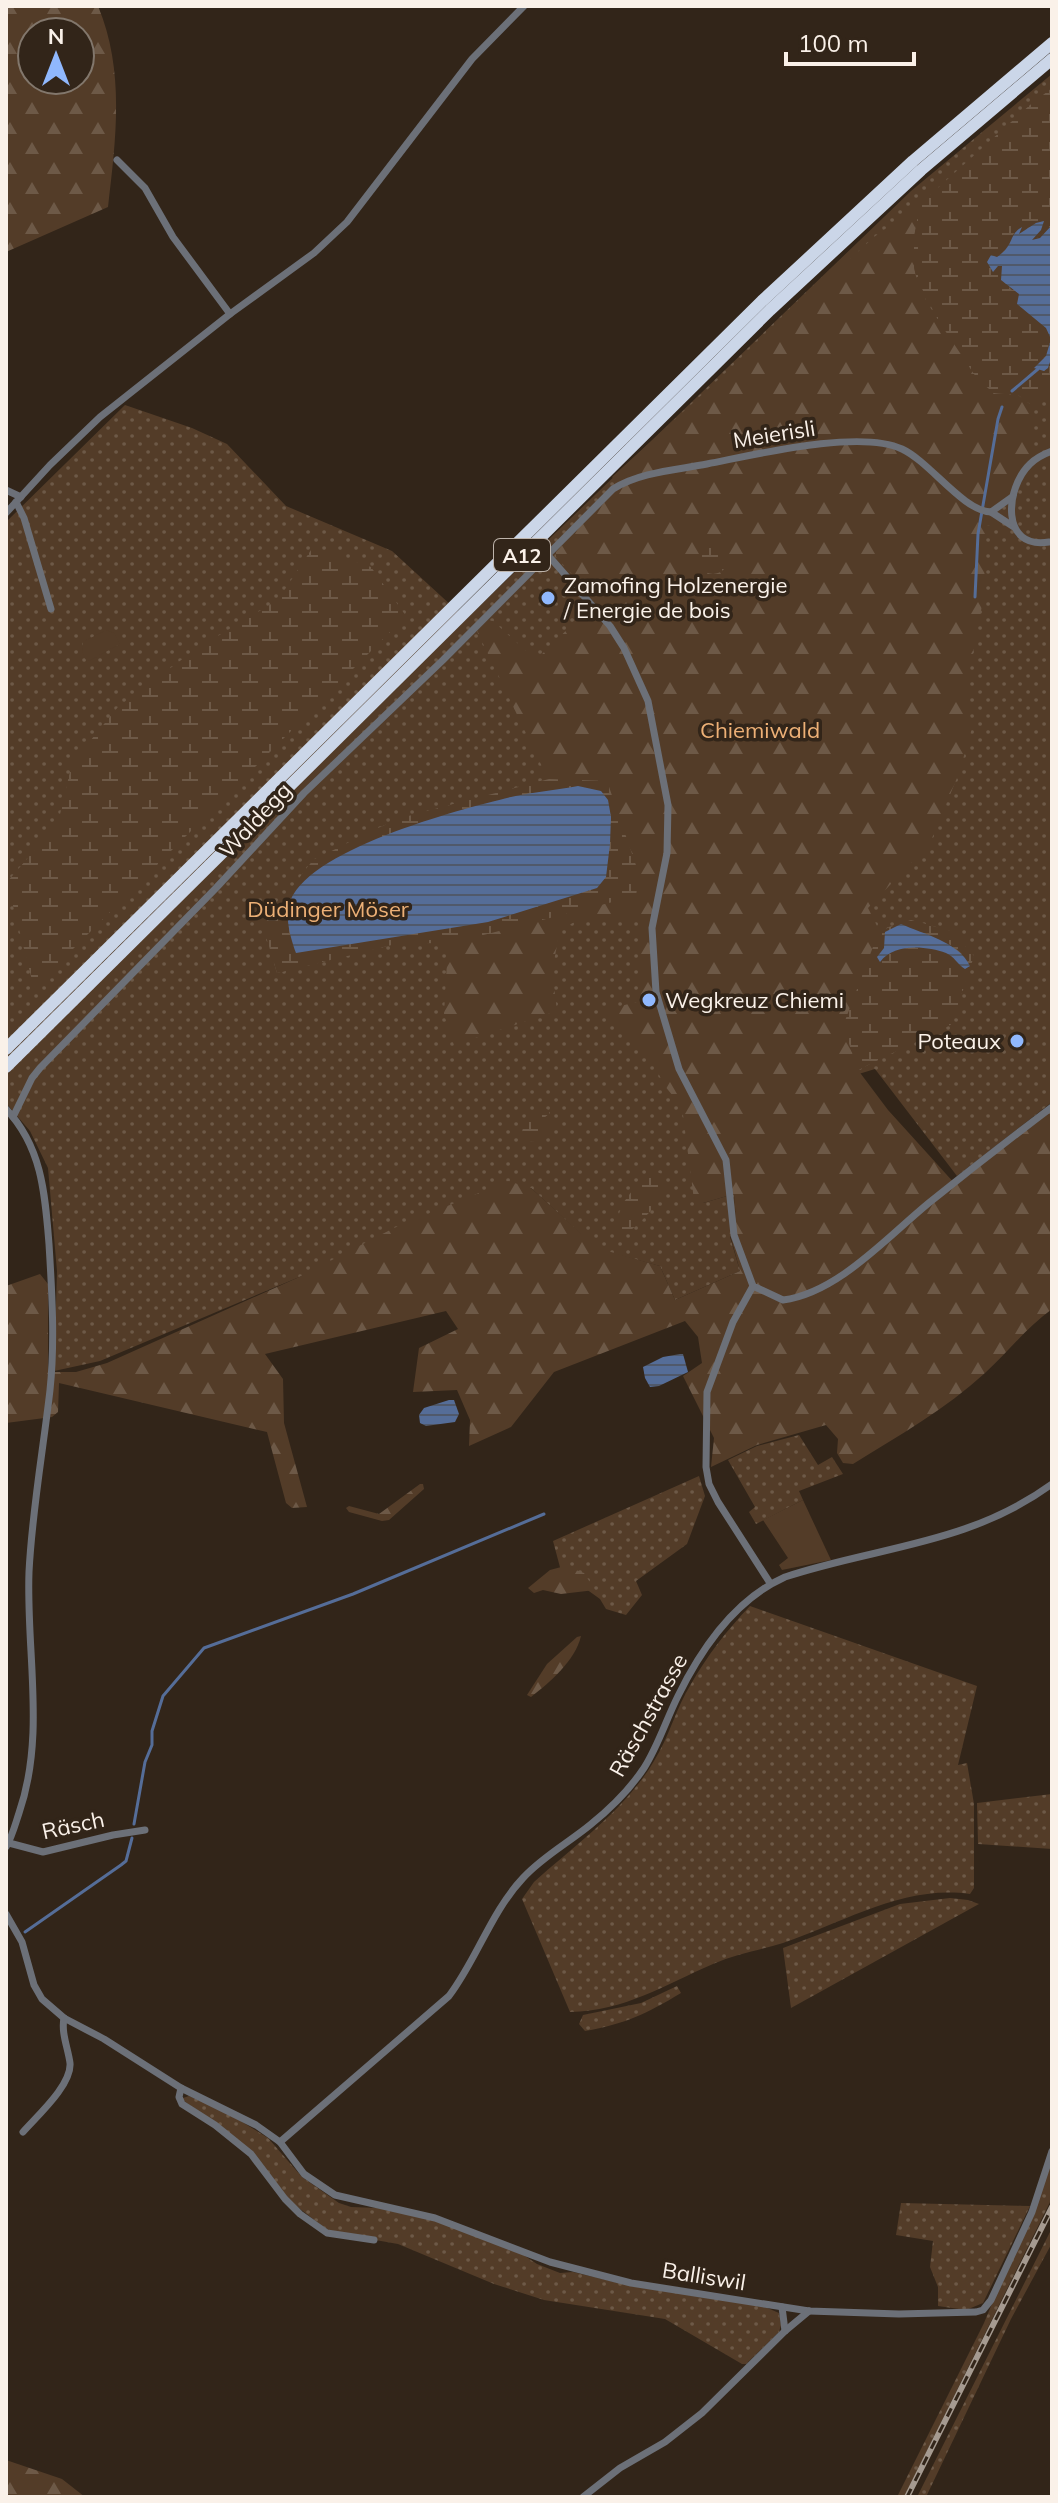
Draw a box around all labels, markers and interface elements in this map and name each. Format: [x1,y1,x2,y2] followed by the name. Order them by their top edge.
[16,16,96,96] north arrow
[786,16,914,66] scale bar
[48,22,64,50] text: N
[798,28,869,58] text: 100 m
[731,414,817,454] street label: Meierisli
[494,539,550,571] road number: A12
[563,571,787,624] place label: Zamofing Holzenergie / Energie de bois
[539,589,557,607] marker: Zamofing Holzenergie / Energie de bois
[700,716,820,744] park label: Chiemiwald
[213,776,297,864] street label: Waldegg
[247,895,409,923] park label: Düdinger Möser
[665,986,844,1014] place label: Wegkreuz Chiemi
[640,991,658,1009] marker: Wegkreuz Chiemi
[917,1027,1001,1055] place label: Poteaux
[1008,1032,1026,1050] marker: Poteaux
[603,1649,693,1781] street label: Räschstrasse
[39,1805,107,1845] street label: Räsch
[660,2256,748,2296] street label: Balliswil

